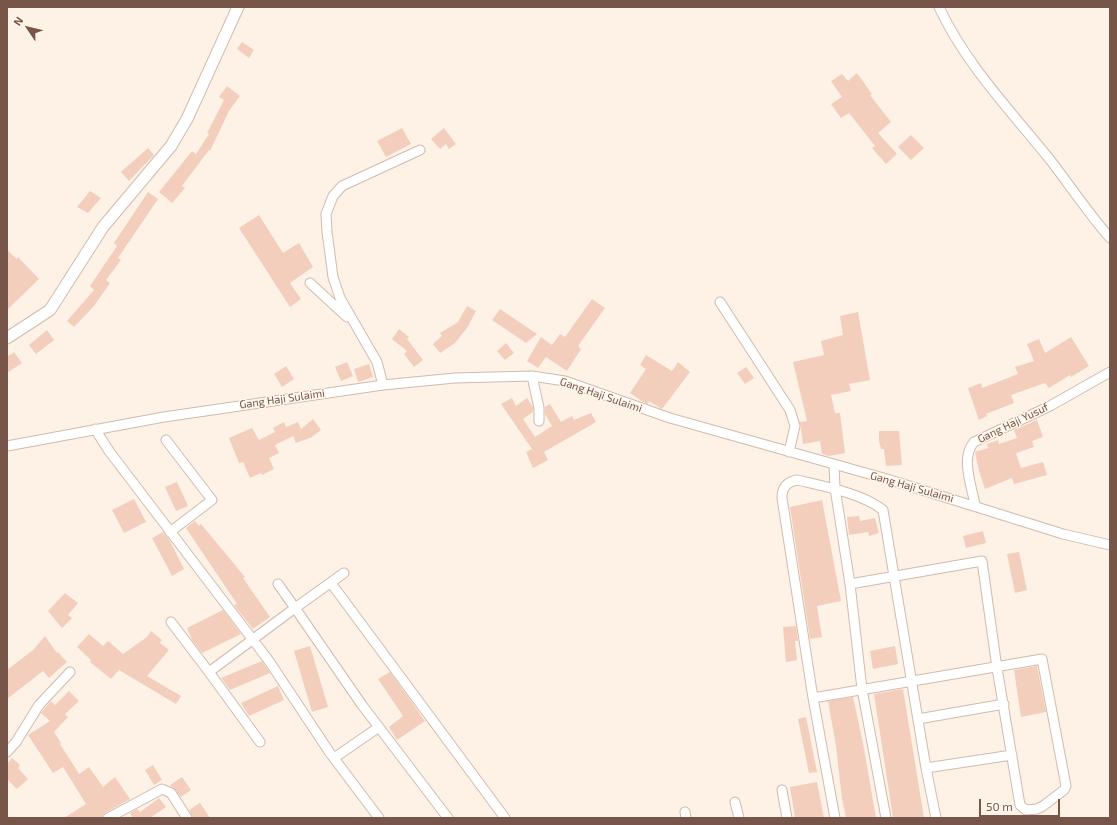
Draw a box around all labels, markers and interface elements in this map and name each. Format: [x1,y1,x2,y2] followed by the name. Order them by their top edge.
[8,8,48,48] north arrow
[10,14,25,28] text: N
[558,375,644,415] street label: Gang Haji Sulaimi
[238,386,326,412] street label: Gang Haji Sulaimi
[975,400,1051,446] street label: Gang Haji Yusuf
[869,469,955,505] street label: Gang Haji Sulaimi
[981,791,1062,817] scale bar
[986,799,1013,813] text: 50 m

